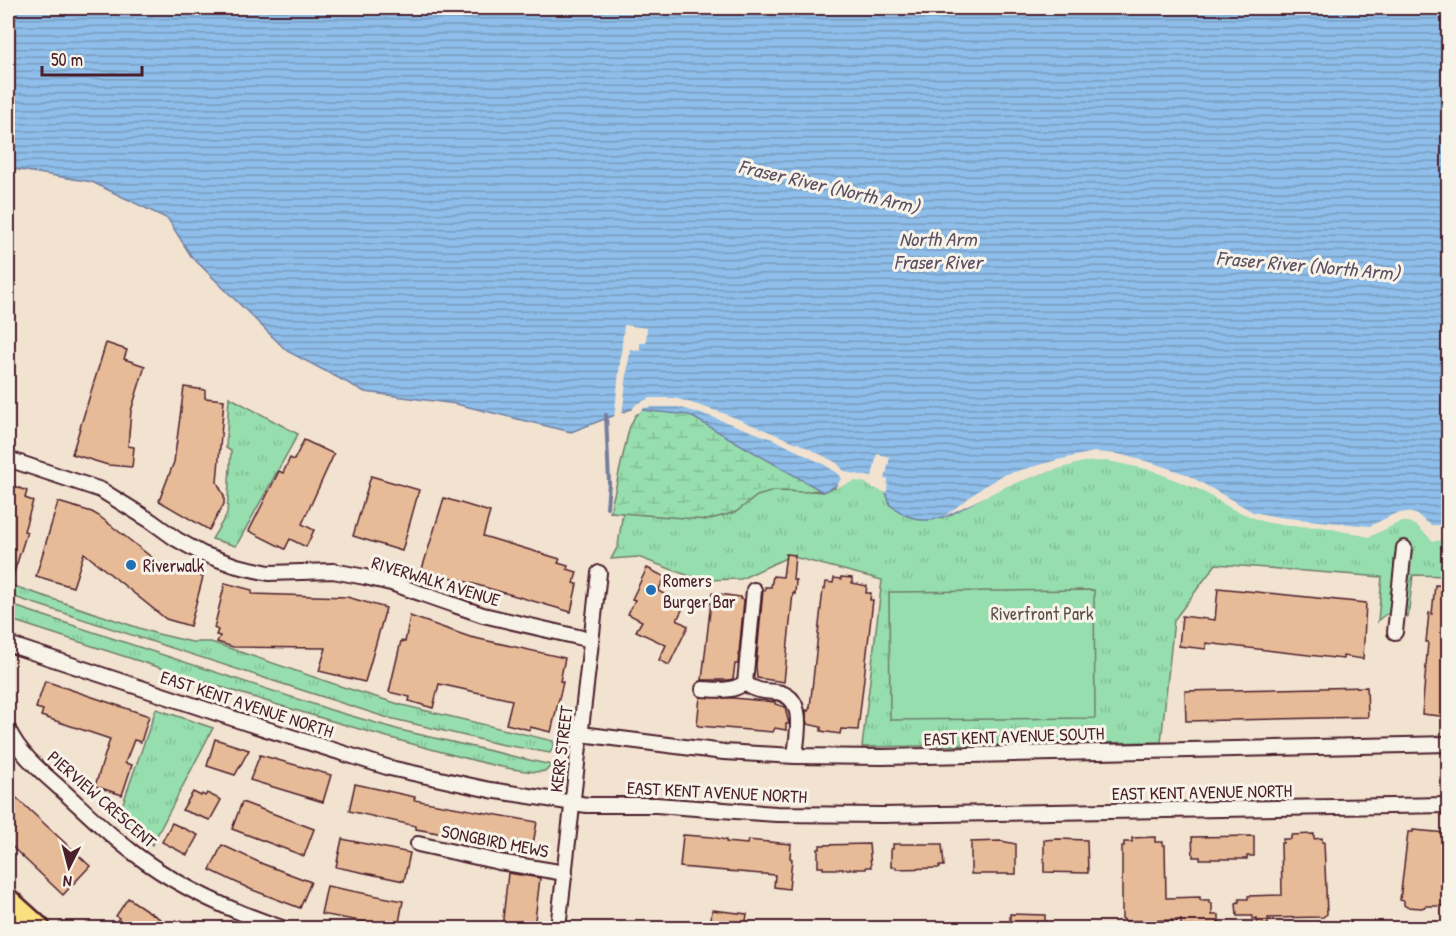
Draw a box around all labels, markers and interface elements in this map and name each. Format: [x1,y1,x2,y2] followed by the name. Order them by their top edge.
[42,39,142,77] scale bar
[51,47,83,72] text: 50 m
[736,152,923,220] water label: Fraser River (North Arm)
[894,225,984,275] water label: North Arm Fraser River
[1215,244,1403,287] water label: Fraser River (North Arm)
[369,550,503,612] street label: RIVERWALK AVENUE
[143,553,205,578] place label: Riverwalk
[124,558,138,572] marker: Riverwalk
[663,568,736,614] place label: Romers Burger Bar
[644,583,658,597] marker: Romers Burger Bar
[991,601,1094,626] park label: Riverfront Park
[157,664,337,744] street label: EAST KENT AVENUE NORTH
[543,704,579,794] street label: KERR STREET
[923,720,1105,752] street label: EAST KENT AVENUE SOUTH
[42,745,162,854] street label: PIERVIEW CRESCENT
[626,775,808,809] street label: EAST KENT AVENUE NORTH
[1112,778,1292,806] street label: EAST KENT AVENUE NORTH
[439,818,551,864] street label: SONGBIRD MEWS
[39,837,99,897] north arrow
[62,870,73,893] text: N

